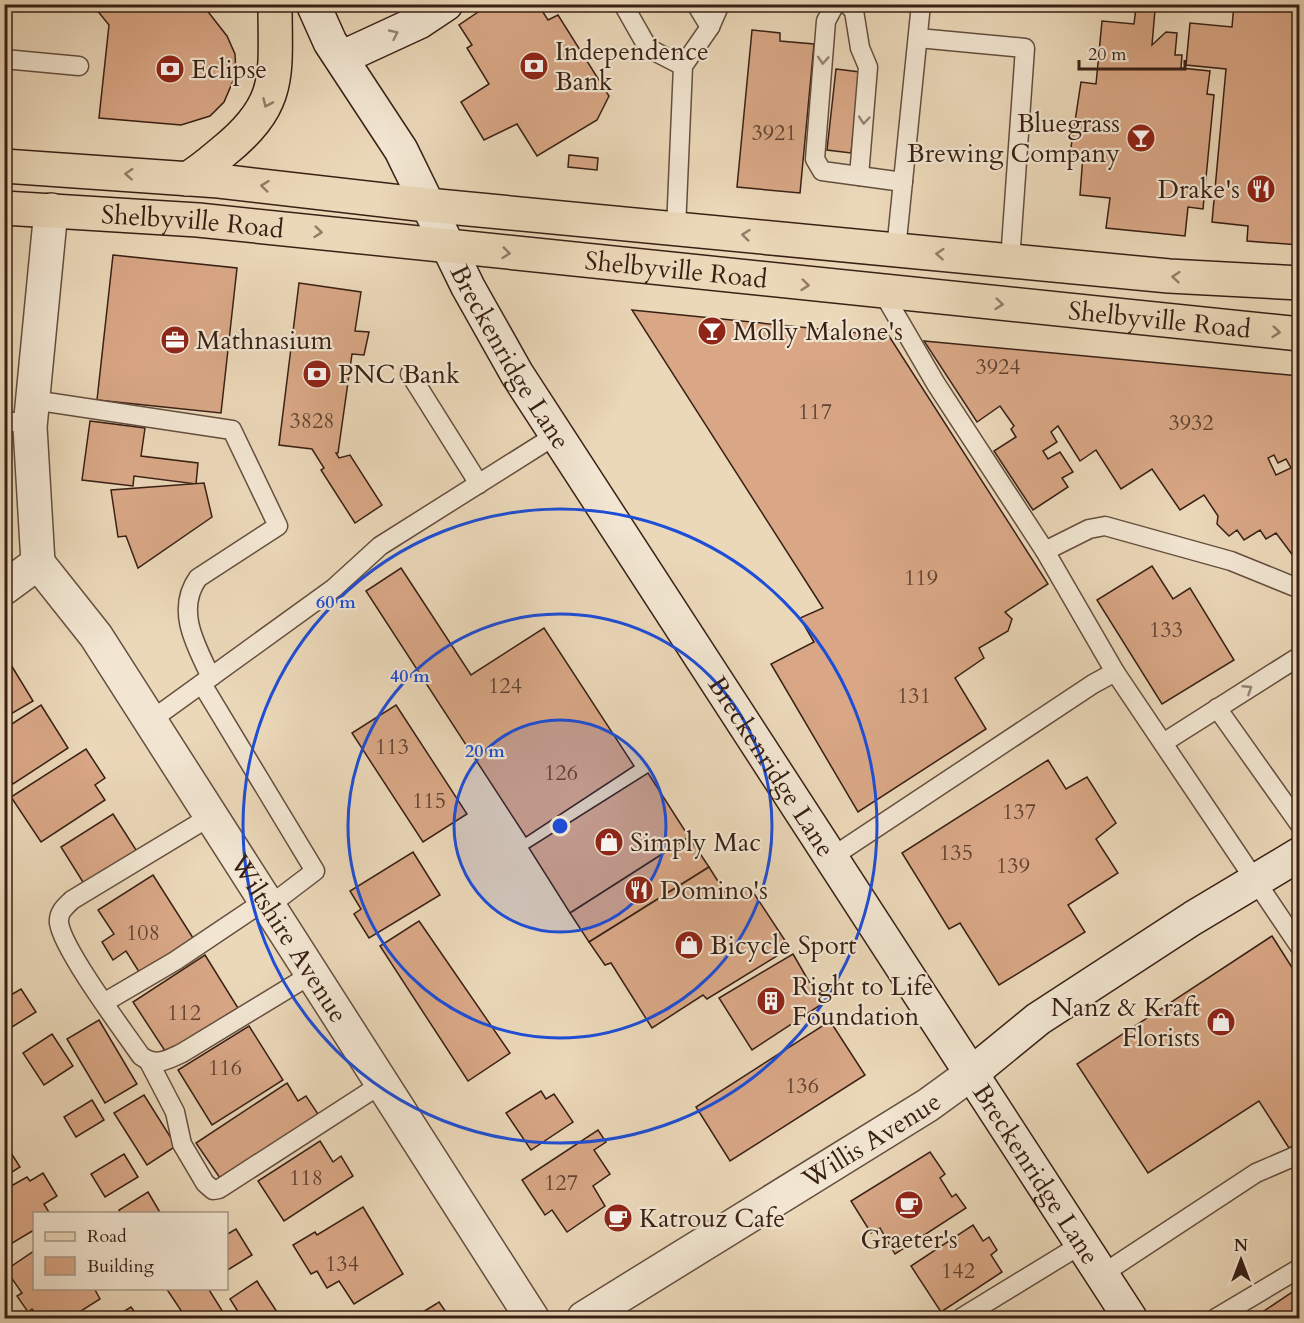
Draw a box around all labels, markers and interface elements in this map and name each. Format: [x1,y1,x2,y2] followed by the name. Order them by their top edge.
[388,29,399,41] one-way arrow
[1079,33,1186,71] scale bar
[555,34,709,99] place label: Independence Bank
[1088,42,1127,67] text: 20 m
[518,50,550,82] bank icon: Independence Bank
[191,52,267,87] place label: Eclipse
[154,53,186,85] bank icon: Eclipse
[817,56,830,65] one-way arrow
[262,97,274,108] one-way arrow
[907,106,1120,171] place label: Bluegrass Brewing Company
[858,116,871,125] one-way arrow
[751,118,797,148] house number: 3921
[1125,122,1157,154] bar icon: Bluegrass Brewing Company
[124,168,133,181] one-way arrow
[1158,172,1240,207] place label: Drake's
[1245,173,1277,205] restaurant icon: Drake's
[260,180,269,193] one-way arrow
[100,197,286,246] street label: Shelbyville Road
[314,225,323,238] one-way arrow
[741,229,750,242] one-way arrow
[583,243,769,296] street label: Shelbyville Road
[502,246,511,259] one-way arrow
[936,248,945,261] one-way arrow
[442,259,579,456] street label: Breckenridge Lane
[1171,270,1180,283] one-way arrow
[800,278,809,291] one-way arrow
[1067,293,1253,346] street label: Shelbyville Road
[994,297,1003,310] one-way arrow
[733,314,903,349] place label: Molly Malone's
[696,315,728,347] bar icon: Molly Malone's
[196,323,333,358] place label: Mathnasium
[159,324,191,356] office icon: Mathnasium
[1272,325,1281,338] one-way arrow
[975,352,1021,382] house number: 3924
[338,357,460,392] place label: PNC Bank
[301,358,333,390] bank icon: PNC Bank
[798,397,832,427] house number: 117
[289,406,335,436] house number: 3828
[1168,408,1214,438] house number: 3932
[904,563,938,593] house number: 119
[316,590,356,615] text: 60 m
[1149,615,1183,645] house number: 133
[390,664,430,689] text: 40 m
[700,669,843,863] street label: Breckenridge Lane
[488,671,522,701] house number: 124
[897,681,931,711] house number: 131
[1241,685,1252,696] one-way arrow
[375,732,409,762] house number: 113
[465,739,505,764] text: 20 m
[544,758,578,788] house number: 126
[412,786,446,816] house number: 115
[1002,797,1036,827] house number: 137
[550,816,570,836] centre of rings
[630,825,761,860] place label: Simply Mac
[593,826,625,858] shop icon: Simply Mac
[939,838,973,868] house number: 135
[222,846,356,1029] street label: Wiltshire Avenue
[996,851,1030,881] house number: 139
[660,873,768,908] place label: Domino's
[623,874,655,906] restaurant icon: Domino's
[126,918,160,948] house number: 108
[710,928,856,963] place label: Bicycle Sport
[673,929,705,961] shop icon: Bicycle Sport
[792,969,933,1034] place label: Right to Life Foundation
[755,985,787,1017] building icon: Right to Life Foundation
[1051,990,1200,1055] place label: Nanz & Kraft Florists
[167,998,201,1028] house number: 112
[1205,1006,1237,1038] shop icon: Nanz & Kraft Florists
[208,1053,242,1083] house number: 116
[785,1071,819,1101] house number: 136
[965,1077,1108,1271] street label: Breckenridge Lane
[795,1084,948,1197] street label: Willis Avenue
[289,1163,323,1193] house number: 118
[544,1168,578,1198] house number: 127
[893,1189,925,1221] cafe icon: Graeter's
[639,1201,785,1236] place label: Katrouz Cafe
[602,1202,634,1234] cafe icon: Katrouz Cafe
[33,1212,228,1290] legend
[860,1222,958,1257] place label: Graeter's
[87,1224,127,1249] text: Road
[1211,1230,1271,1290] north arrow
[1234,1235,1248,1257] text: N
[325,1249,359,1279] house number: 134
[87,1254,155,1279] text: Building
[941,1256,975,1286] house number: 142

